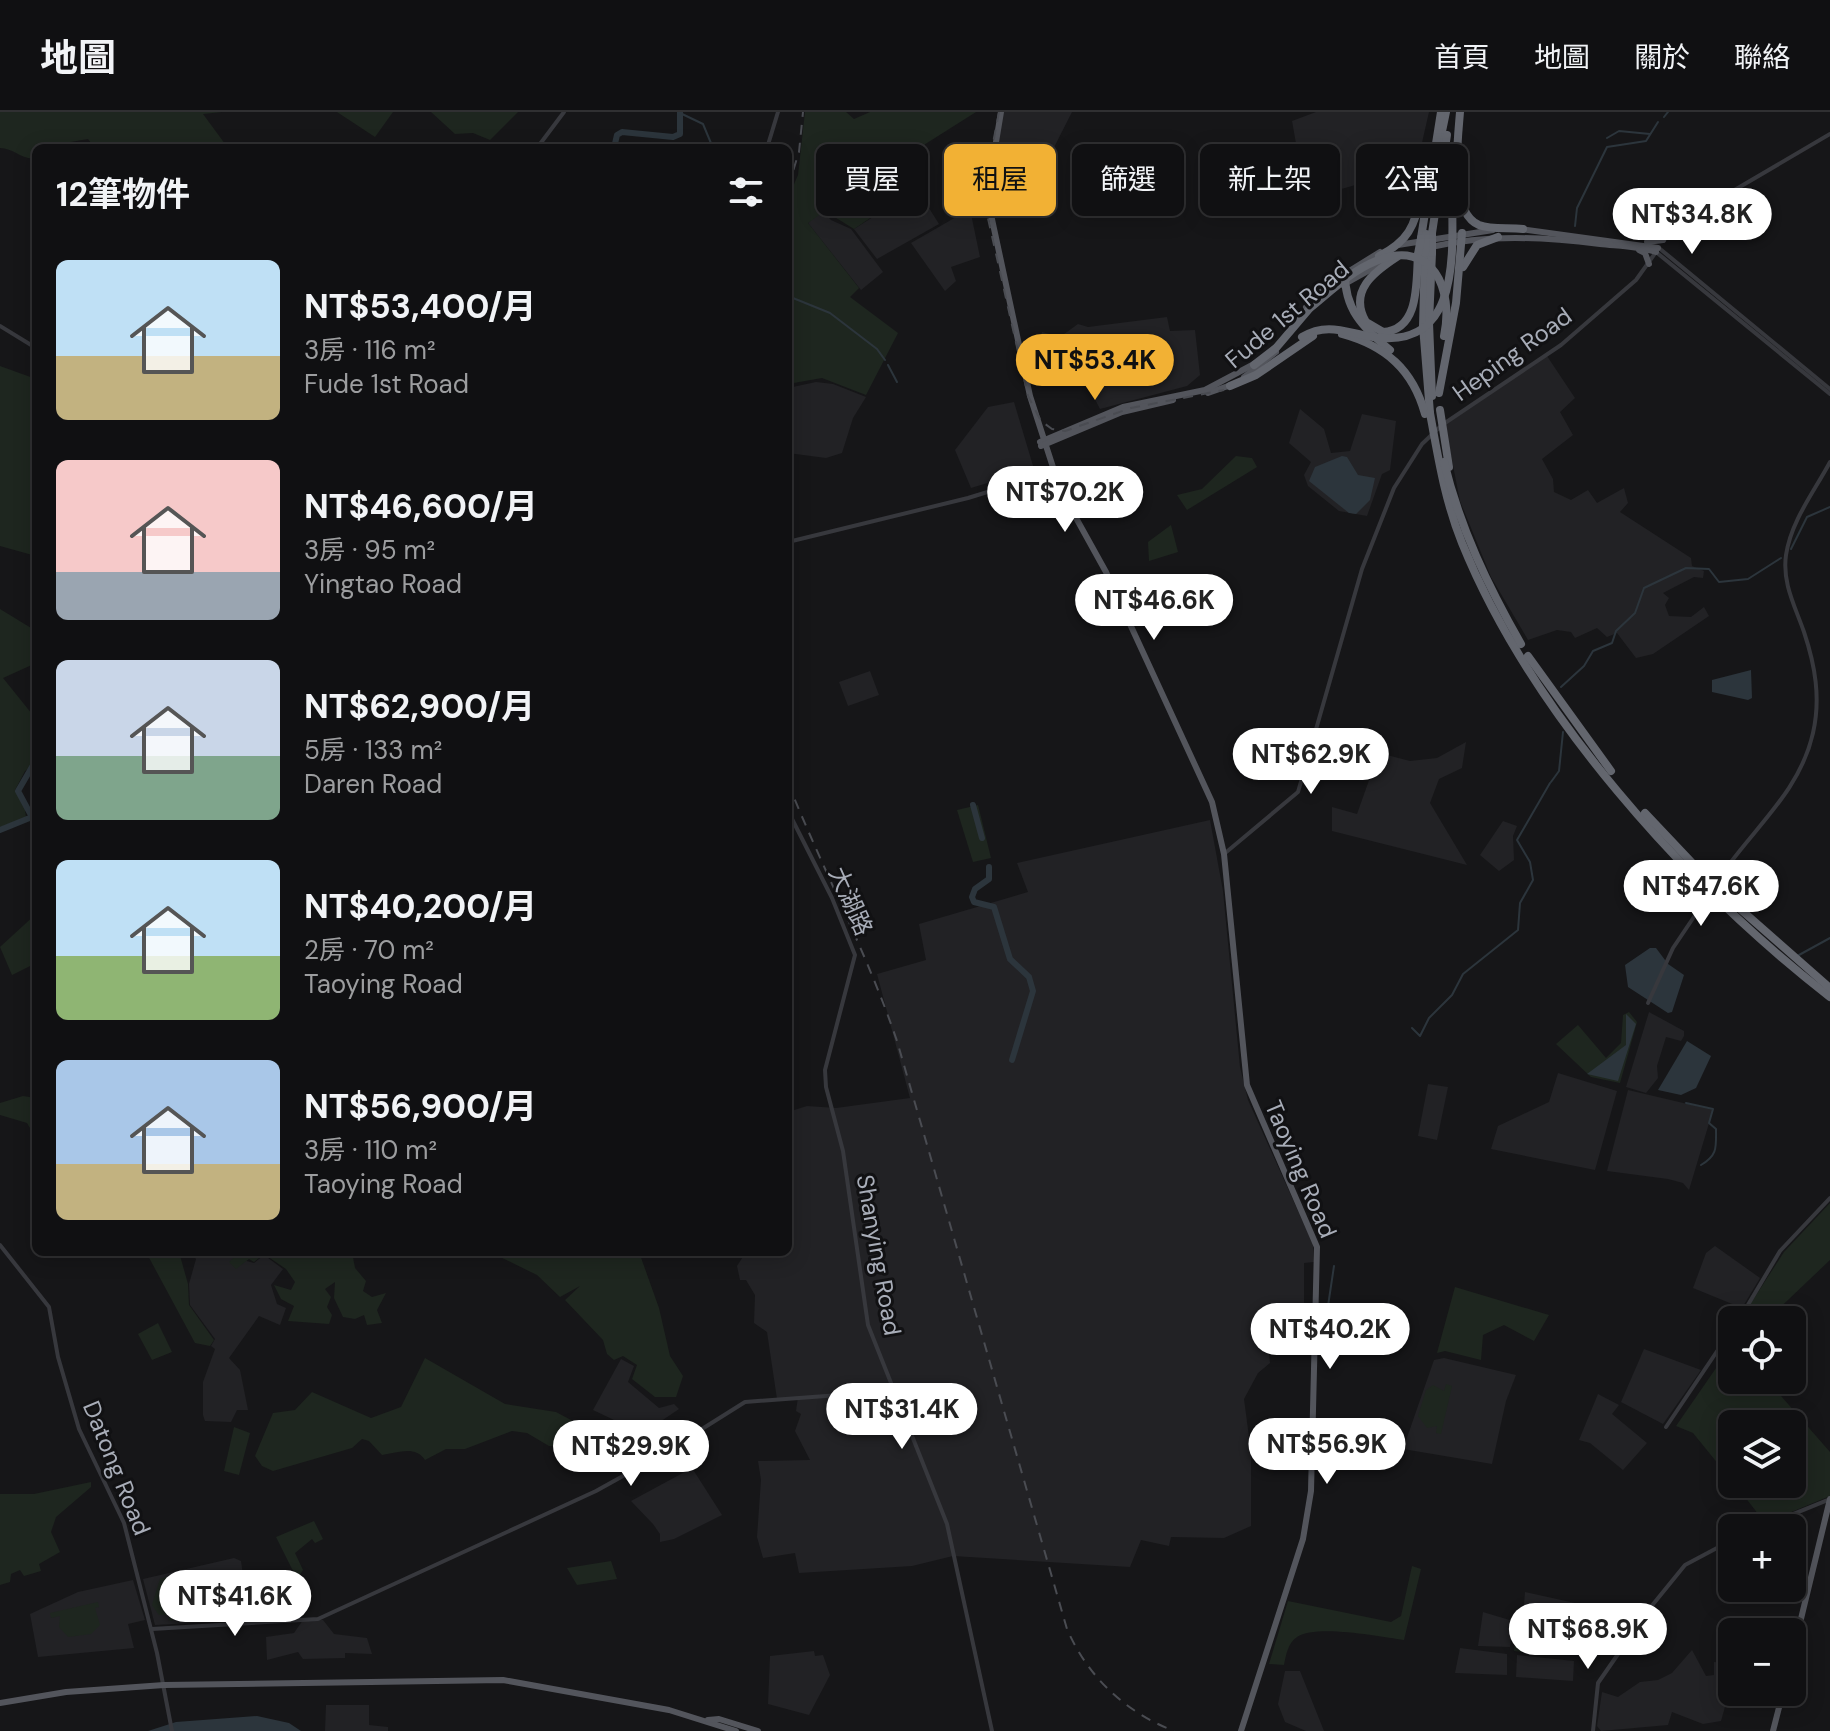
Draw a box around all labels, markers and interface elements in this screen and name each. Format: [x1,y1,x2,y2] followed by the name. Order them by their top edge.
[40,33,116,83] text: 地圖
[1434,39,1490,76] text: 首頁
[1534,39,1590,76] text: 地圖
[1634,39,1690,76] text: 關於
[1734,39,1790,76] text: 聯絡
[816,144,928,216] chip: 買屋
[944,144,1056,216] chip: 租屋
[1072,144,1184,216] chip: 篩選
[1200,144,1340,216] chip: 新上架
[1356,144,1468,216] chip: 公寓
[724,170,768,214] icon: filters
[56,172,190,217] text: 12筆物件
[1609,188,1775,256] pin: NT$34.8K
[1631,197,1753,231] text: NT$34.8K
[1219,253,1355,375] street label: Fude 1st Road
[304,284,537,329] text: NT$53,400/月
[120,292,216,388] icon: home
[1446,300,1578,408] street label: Heping Road
[304,333,436,367] text: 3房 · 116 m²
[1012,334,1178,402] pin: NT$53.4K
[1034,343,1156,377] text: NT$53.4K
[304,367,469,401] text: Fude 1st Road
[982,466,1148,534] pin: NT$70.2K
[1005,475,1125,509] text: NT$70.2K
[304,484,538,529] text: NT$46,600/月
[120,492,216,588] icon: home
[304,533,435,567] text: 3房 · 95 m²
[304,567,462,601] text: Yingtao Road
[1071,574,1237,642] pin: NT$46.6K
[1093,583,1215,617] text: NT$46.6K
[304,684,535,729] text: NT$62,900/月
[120,692,216,788] icon: home
[1228,728,1394,796] pin: NT$62.9K
[304,733,442,767] text: 5房 · 133 m²
[1251,737,1371,771] text: NT$62.9K
[304,767,442,801] text: Daren Road
[1618,860,1784,928] pin: NT$47.6K
[822,862,880,940] street label: 大湖路
[1642,869,1760,903] text: NT$47.6K
[304,884,537,929] text: NT$40,200/月
[120,892,216,988] icon: home
[304,933,434,967] text: 2房 · 70 m²
[304,967,463,1001] text: Taoying Road
[304,1084,537,1129] text: NT$56,900/月
[120,1092,216,1188] icon: home
[1258,1095,1344,1243] street label: Taoying Road
[304,1133,437,1167] text: 3房 · 110 m²
[304,1167,463,1201] text: Taoying Road
[850,1172,908,1338] street label: Shanying Road
[1247,1303,1413,1371] pin: NT$40.2K
[1718,1306,1806,1706] map controls
[1718,1306,1806,1394] button: locate
[1269,1312,1391,1346] text: NT$40.2K
[819,1383,985,1451] pin: NT$31.4K
[844,1392,960,1426] text: NT$31.4K
[76,1396,158,1540] street label: Datong Road
[1718,1410,1806,1498] button: layers
[1244,1418,1410,1486] pin: NT$56.9K
[548,1420,714,1488] pin: NT$29.9K
[1266,1427,1388,1461] text: NT$56.9K
[571,1429,691,1463] text: NT$29.9K
[1718,1514,1806,1602] button: +
[152,1570,318,1638] pin: NT$41.6K
[177,1579,293,1613] text: NT$41.6K
[1505,1603,1671,1671] pin: NT$68.9K
[1527,1612,1649,1646] text: NT$68.9K
[1718,1618,1806,1706] button: −

